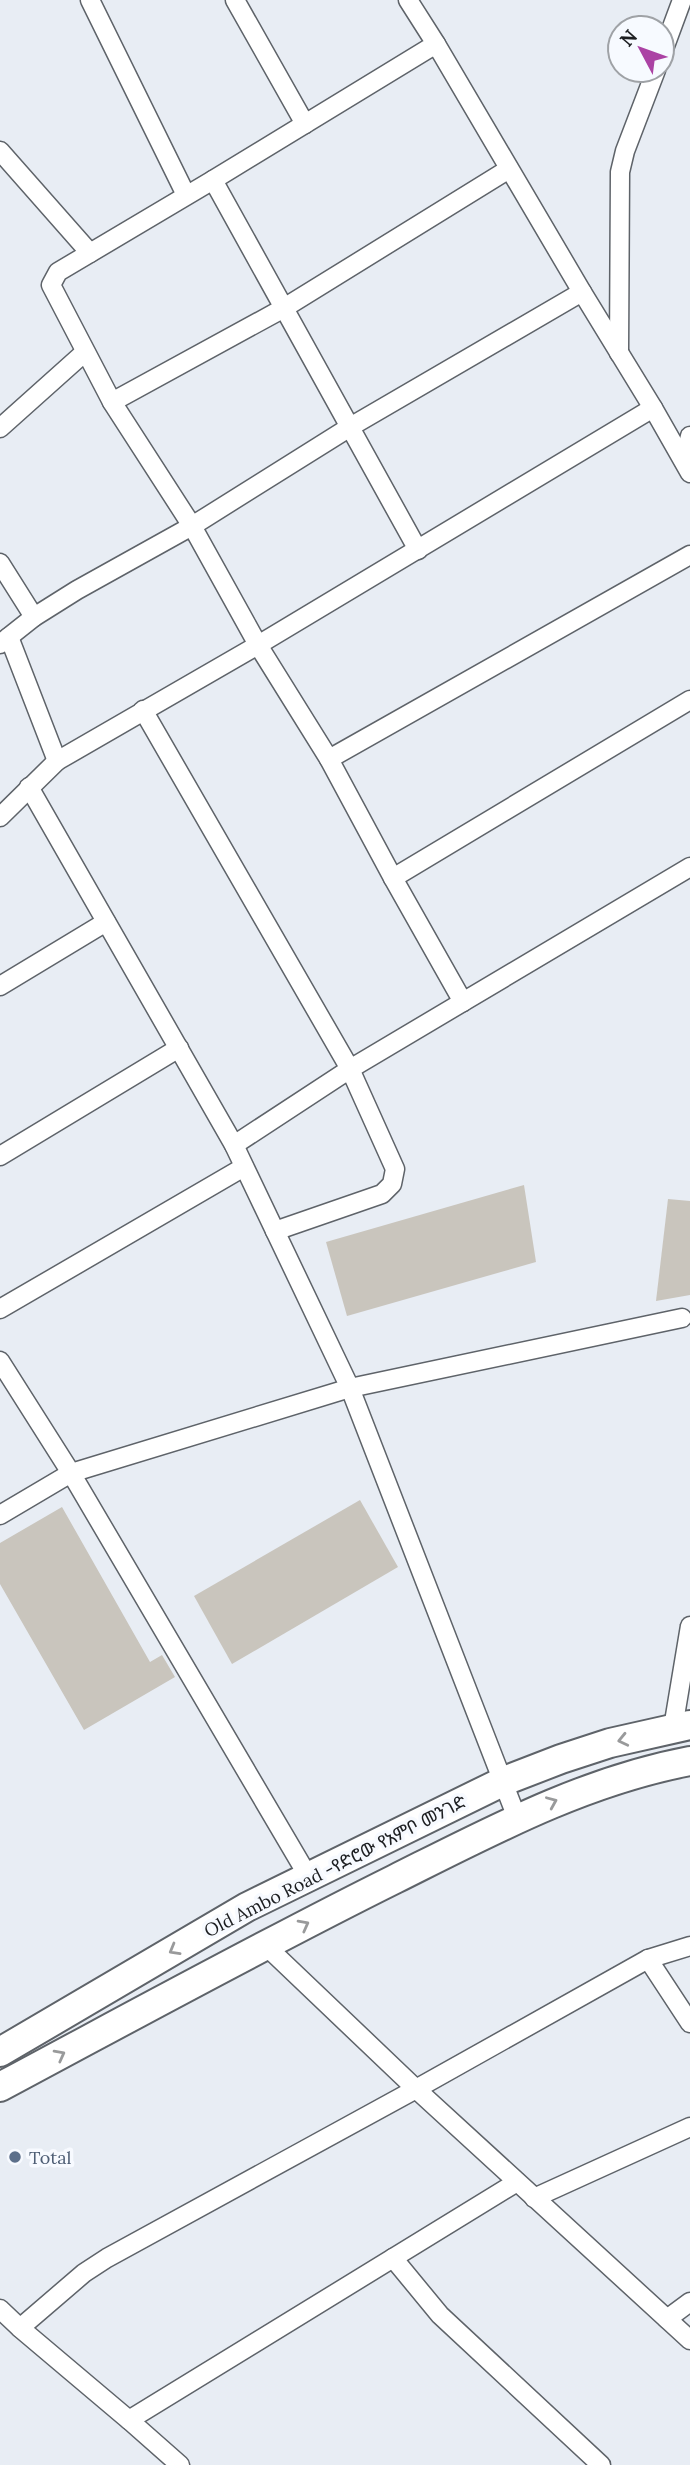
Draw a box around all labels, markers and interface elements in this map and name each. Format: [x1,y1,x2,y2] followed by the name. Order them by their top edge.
[606,14,676,84] north arrow
[614,24,642,51] text: N
[617,1732,629,1746] one-way arrow
[200,1790,470,1942] street label: Old Ambo Road -የድሮው የአምቦ መንገድ
[545,1797,557,1811] one-way arrow
[297,1919,309,1933] one-way arrow
[169,1942,182,1955] one-way arrow
[53,2050,65,2063] one-way arrow
[29,2146,71,2169] place label: Total
[7,2149,23,2165] marker: Total

